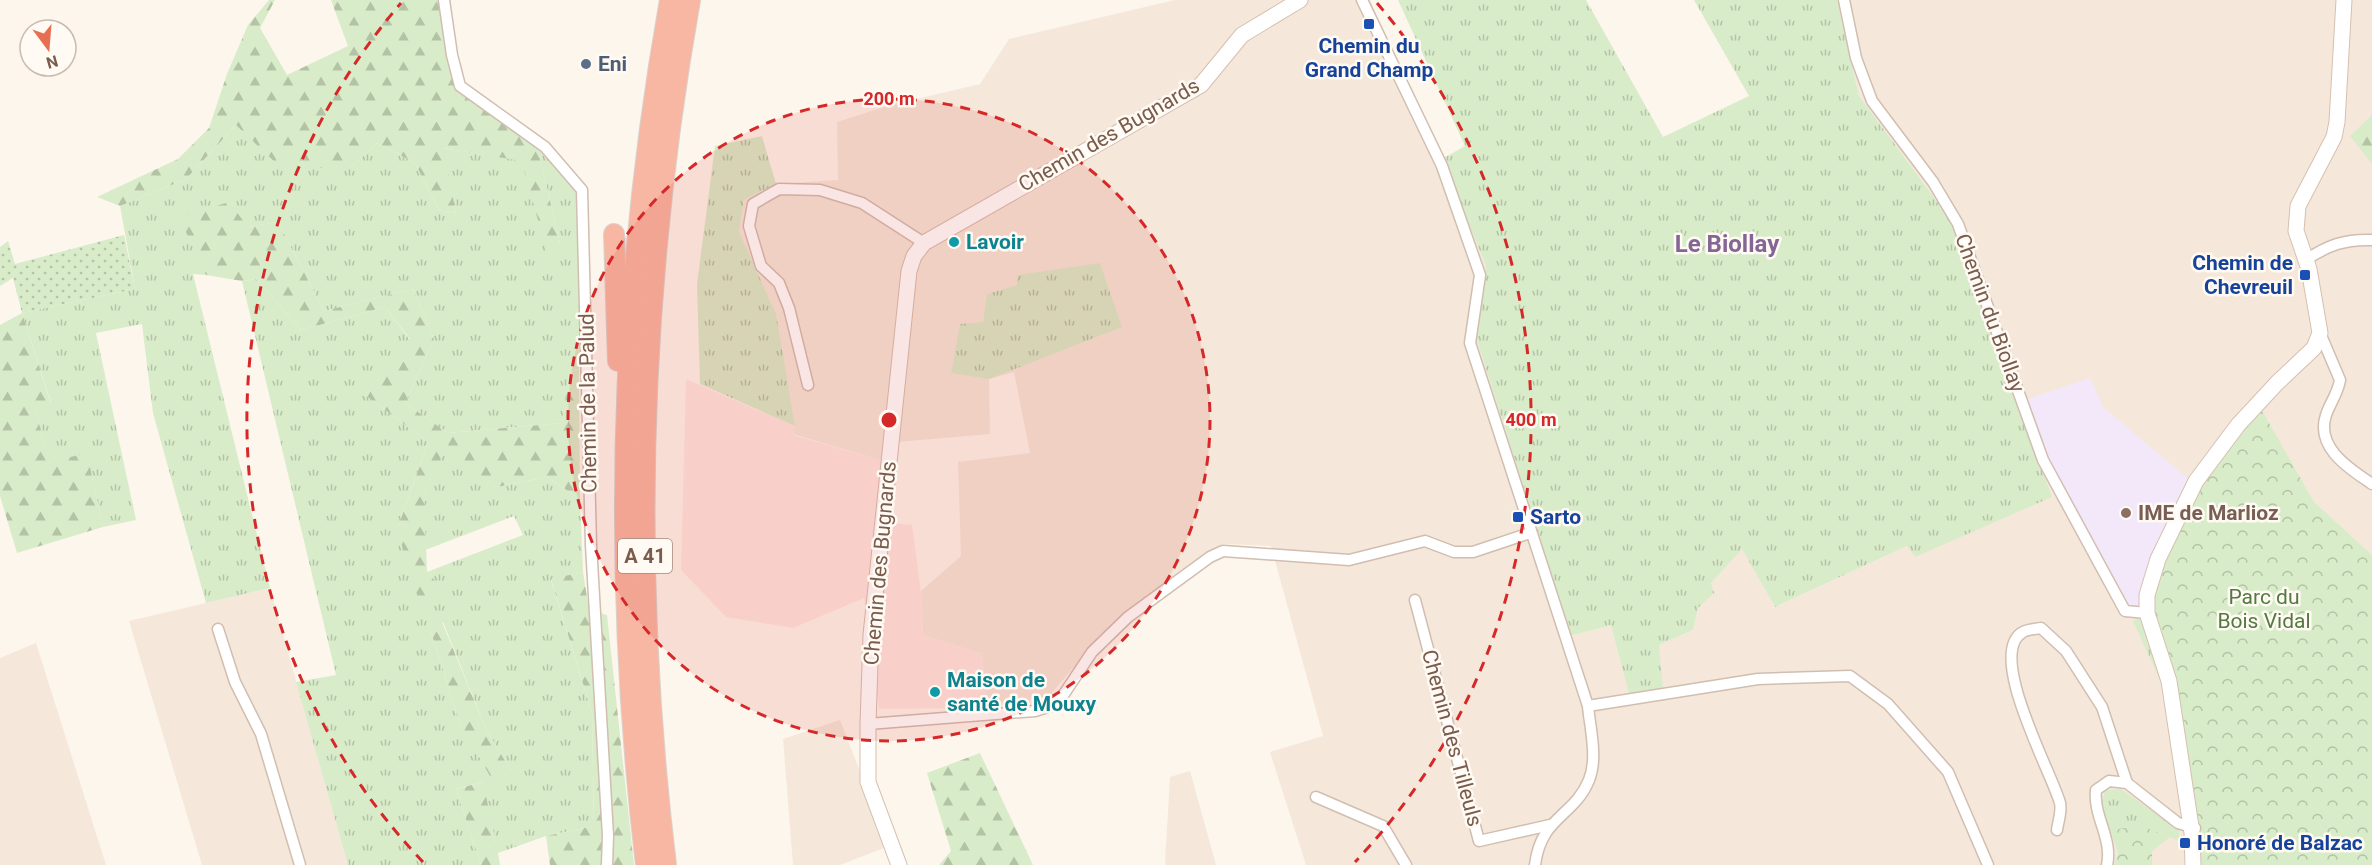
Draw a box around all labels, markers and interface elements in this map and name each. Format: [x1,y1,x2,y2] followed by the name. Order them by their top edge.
[1362,17,1376,31] marker: Chemin du Grand Champ
[18,18,78,78] north arrow
[1305,34,1433,82] place label: Chemin du Grand Champ
[44,51,60,73] text: N
[598,52,627,76] place label: Eni
[579,57,593,71] marker: Eni
[1014,73,1204,197] street label: Chemin des Bugnards
[863,88,915,109] text: 200 m
[966,230,1024,254] place label: Lavoir
[1675,230,1780,258] district label: Le Biollay
[1950,230,2030,396] street label: Chemin du Biollay
[947,235,961,249] marker: Lavoir
[2192,251,2293,299] place label: Chemin de Chevreuil
[2298,268,2312,282] marker: Chemin de Chevreuil
[574,313,602,493] street label: Chemin de la Palud
[1505,409,1557,430] text: 400 m
[879,410,899,430] centre of rings
[859,460,901,666] street label: Chemin des Bugnards
[2138,501,2279,525] place label: IME de Marlioz
[1530,505,1581,529] place label: Sarto
[2119,506,2133,520] marker: IME de Marlioz
[1511,510,1525,524] marker: Sarto
[618,539,672,573] road number: A 41
[2217,585,2311,633] park label: Parc du Bois Vidal
[1417,647,1487,829] street label: Chemin des Tilleuls
[947,668,1097,716] place label: Maison de santé de Mouxy
[928,685,942,699] marker: Maison de santé de Mouxy
[2197,831,2363,855] place label: Honoré de Balzac
[2178,836,2192,850] marker: Honoré de Balzac

